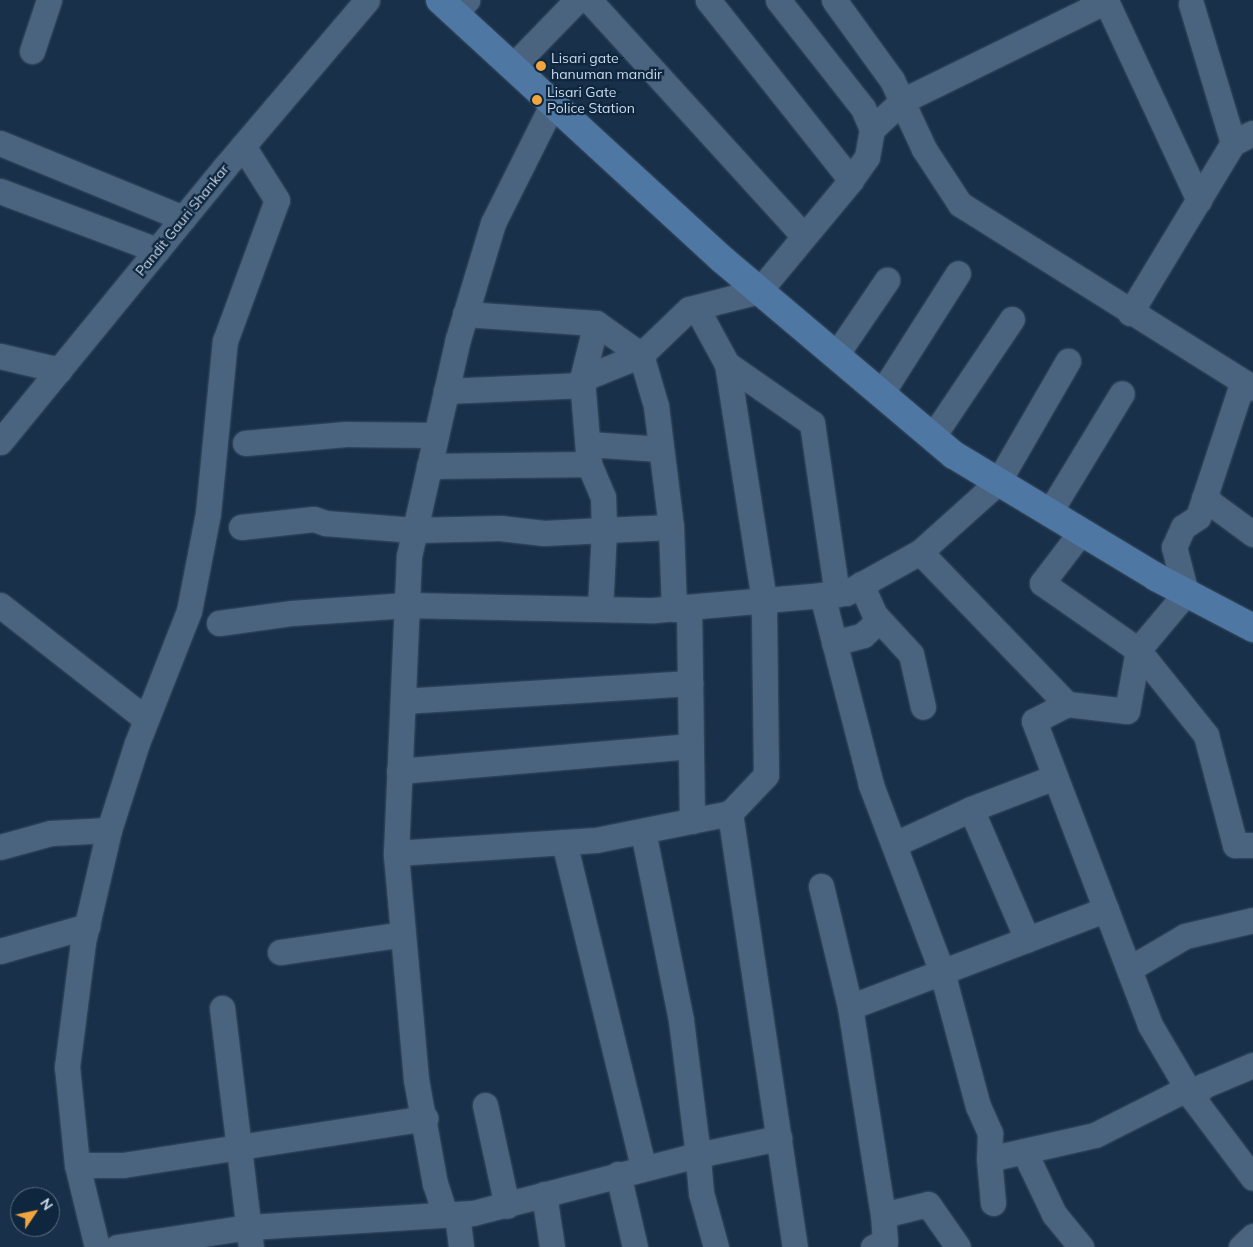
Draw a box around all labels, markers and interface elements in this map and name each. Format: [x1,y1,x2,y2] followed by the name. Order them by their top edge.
[551,50,662,82] place label: Lisari gate hanuman mandir
[535,60,547,72] marker: Lisari gate hanuman mandir
[547,84,635,116] place label: Lisari Gate Police Station
[531,94,543,106] marker: Lisari Gate Police Station
[132,161,232,279] street label: Pandit Gauri Shankar
[10,1187,60,1237] north arrow
[36,1195,57,1214] text: N

